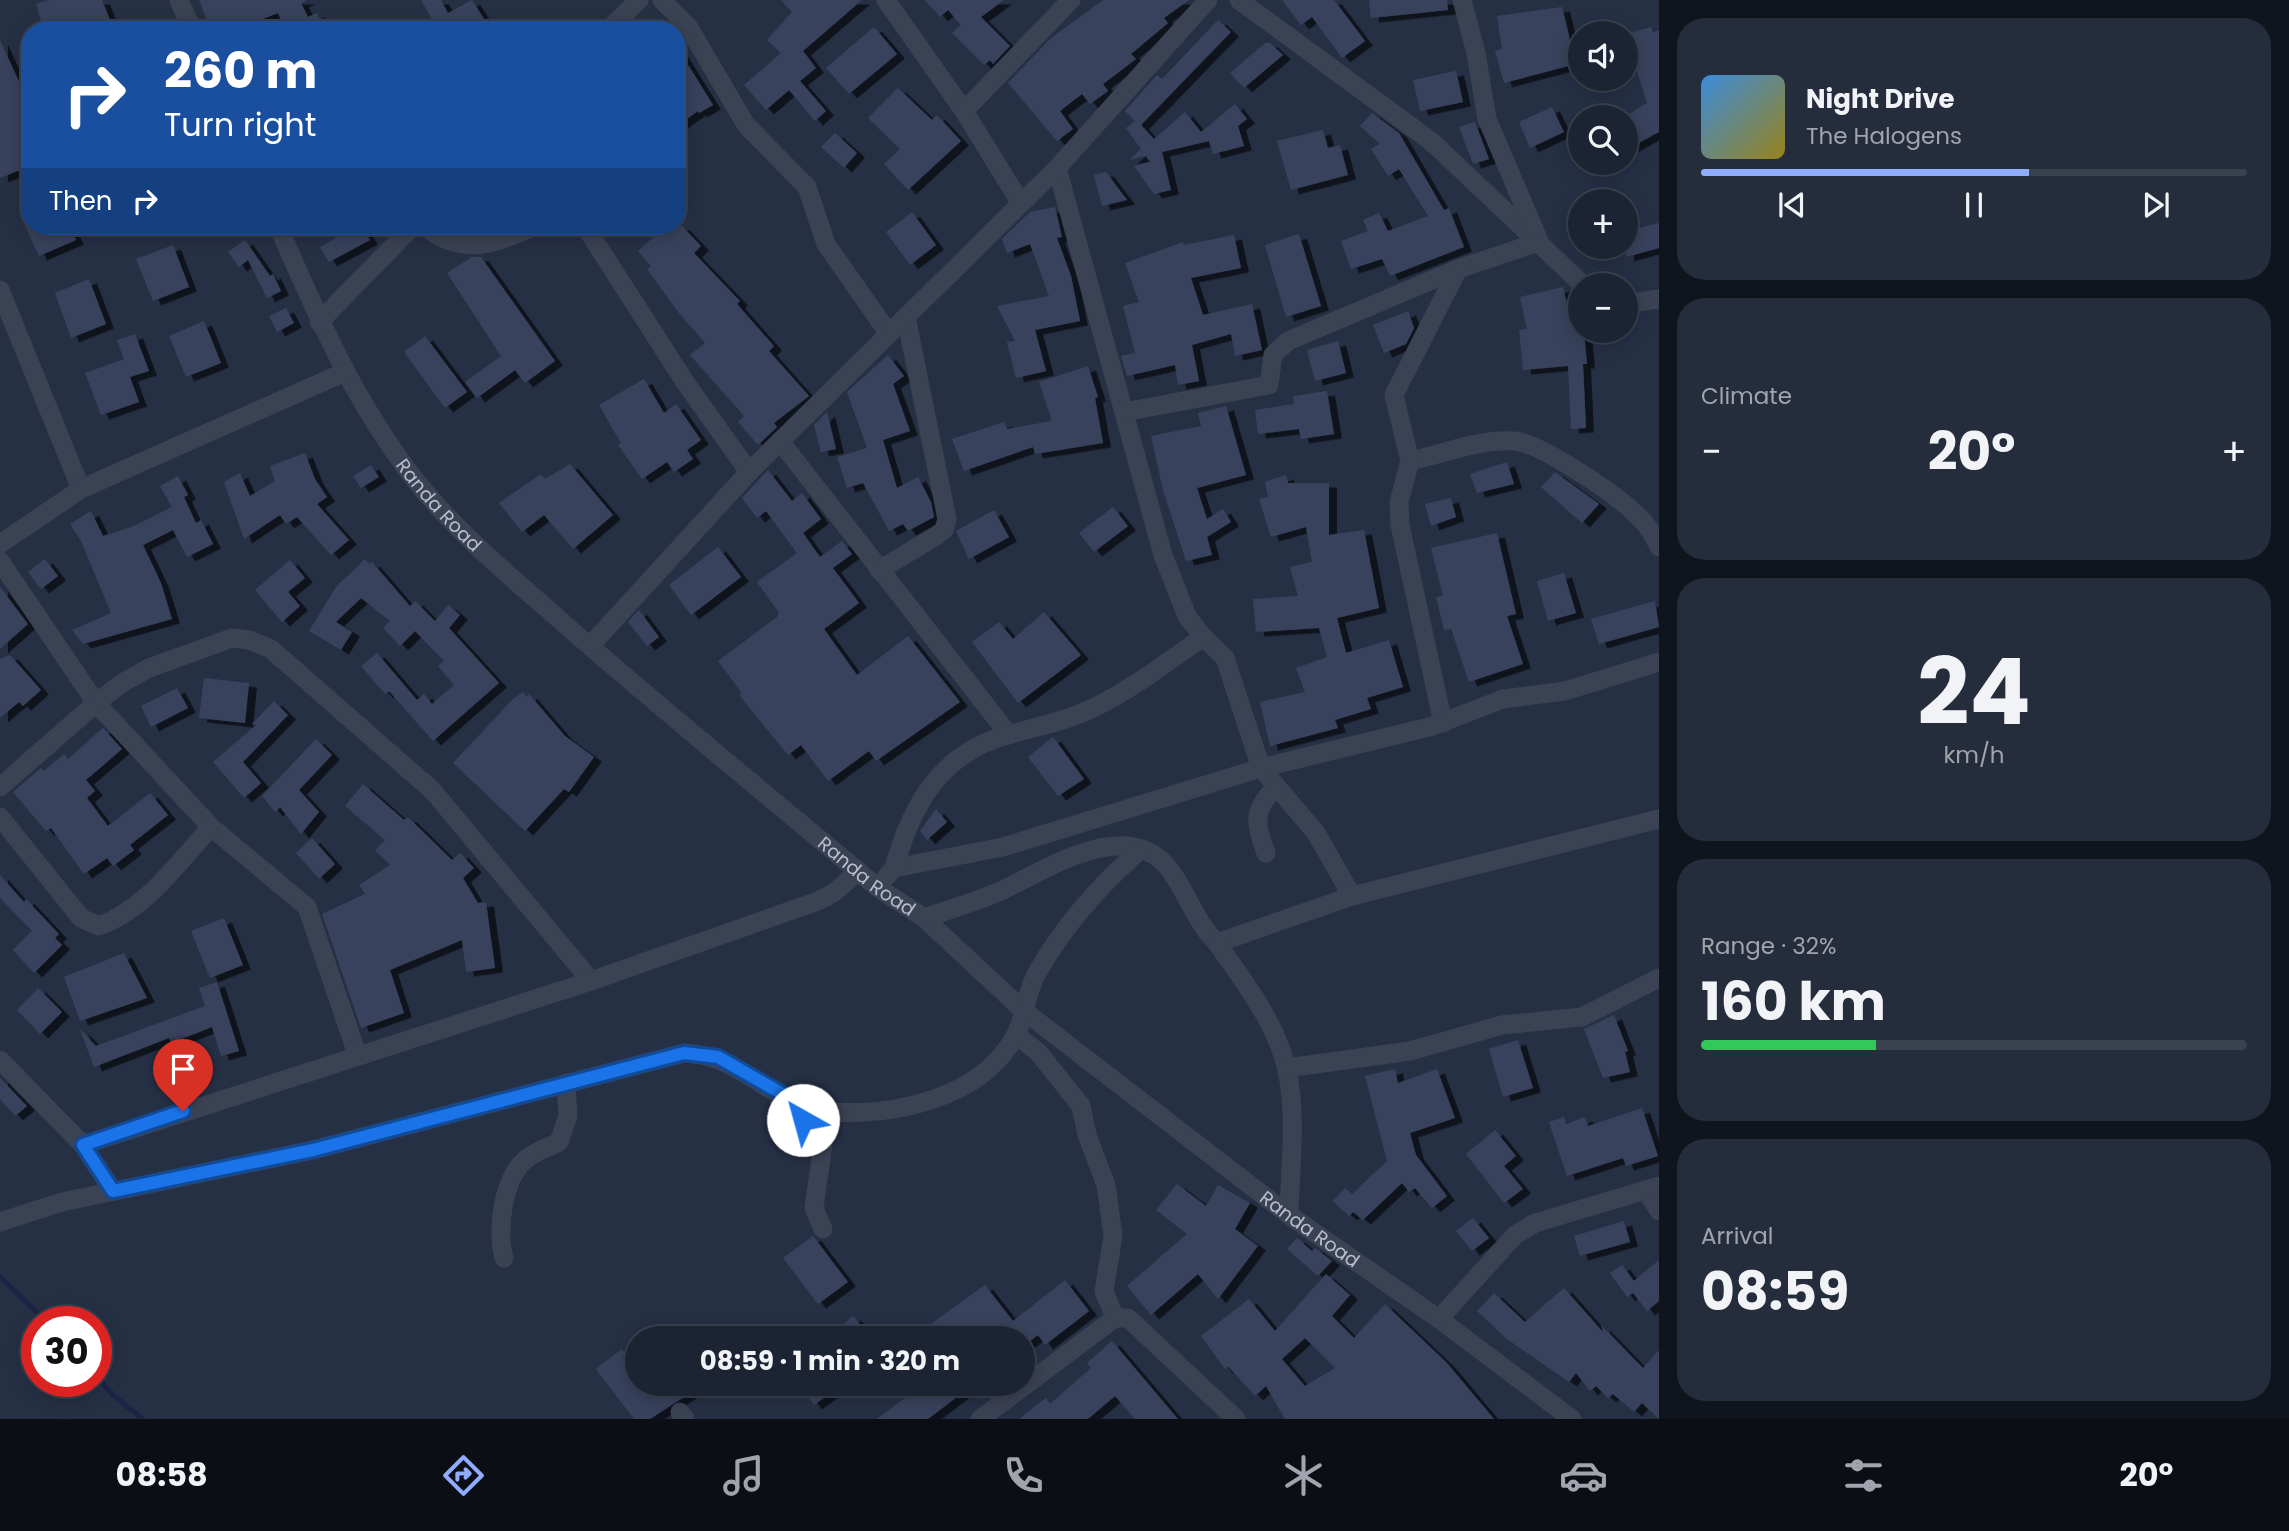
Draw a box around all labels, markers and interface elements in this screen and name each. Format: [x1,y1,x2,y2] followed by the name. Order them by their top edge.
[1568,21,1638,343] map controls
[1568,21,1638,91] button: sound
[164,37,317,105] text: 260 m
[49,49,140,140] icon: right
[1806,81,1954,117] text: Night Drive
[164,102,316,147] text: Turn right
[1568,105,1638,175] button: search
[1806,120,1962,152] text: The Halogens
[126,182,164,220] icon: right
[49,183,112,219] text: Then
[1773,186,1811,224] icon: previous
[1955,186,1993,224] icon: pause
[2137,186,2175,224] icon: next
[1568,189,1638,259] button: +
[1568,273,1638,343] button: −
[1701,380,1792,412] text: Climate
[1928,415,2015,488] text: 20°
[1701,425,1722,478] text: −
[2221,425,2247,478] text: +
[389,453,488,558] street label: Randa Road
[1917,628,2031,756] text: 24
[1943,739,2005,771] text: km/h
[812,830,921,923] street label: Randa Road
[1701,930,1836,962] text: Range · 32%
[1701,965,1886,1038] text: 160 km
[153,1039,213,1111] pin
[164,1050,202,1088] icon: arrive
[766,1083,840,1157] position arrow
[1254,1184,1365,1274] street label: Randa Road
[1701,1220,1773,1252] text: Arrival
[1701,1255,1849,1328] text: 08:59
[21,1306,112,1397] speed limit sign: 30
[700,1343,960,1379] text: 08:59 · 1 min · 320 m
[439,1451,488,1500] icon: directions
[719,1451,768,1500] icon: music
[999,1451,1048,1500] icon: phone
[1279,1451,1328,1500] icon: climate
[1559,1451,1608,1500] icon: car
[1839,1451,1888,1500] icon: filters
[116,1452,208,1497] text: 08:58
[2119,1452,2173,1497] text: 20°

